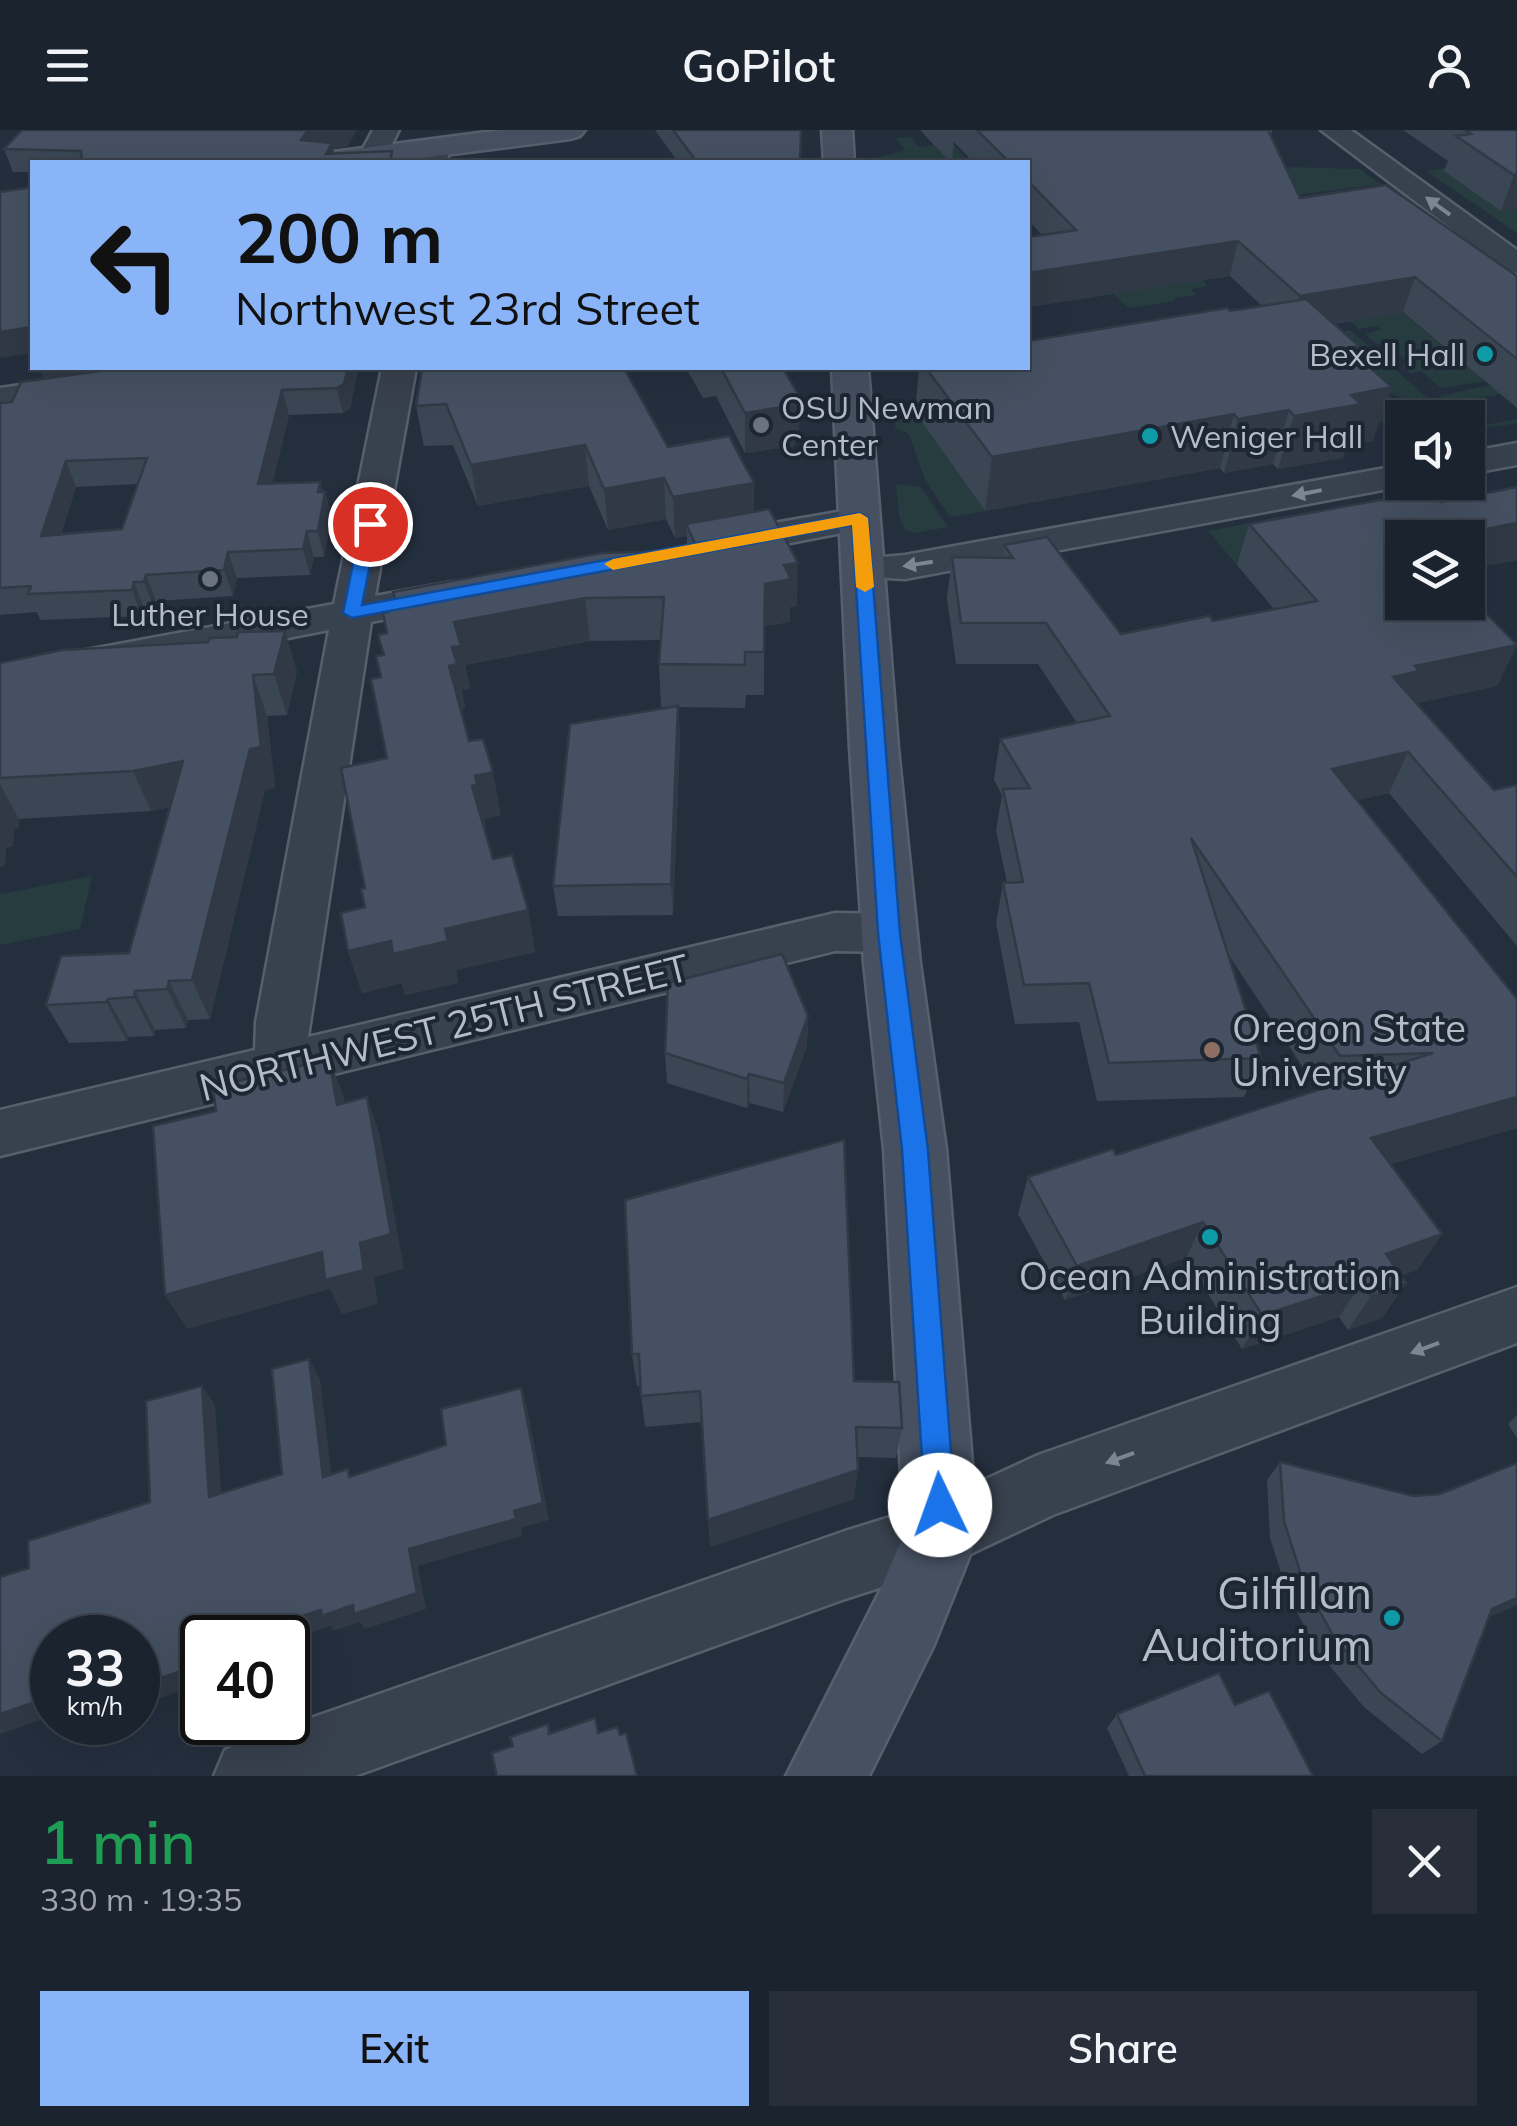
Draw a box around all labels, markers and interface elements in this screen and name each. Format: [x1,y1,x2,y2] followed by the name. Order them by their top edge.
[682,37,835,93] text: GoPilot
[40,38,95,93] icon: menu
[1422,38,1477,93] icon: person
[235,193,443,281] text: 200 m
[1425,197,1451,217] one-way arrow
[70,200,200,330] icon: left
[235,280,700,336] text: Northwest 23rd Street
[1309,334,1465,374] place label: Bexell Hall
[1474,343,1496,365] marker: Bexell Hall
[781,387,992,464] place label: OSU Newman Center
[1385,400,1485,620] map controls
[1385,400,1485,500] button: sound
[750,414,772,436] marker: OSU Newman Center
[1170,416,1363,456] place label: Weniger Hall
[1139,425,1161,447] marker: Weniger Hall
[328,482,413,567] pin
[1291,486,1322,502] one-way arrow
[343,497,398,552] icon: arrive
[1385,520,1485,620] button: layers
[902,557,933,573] one-way arrow
[199,568,221,590] marker: Luther House
[111,594,309,634] place label: Luther House
[194,943,694,1111] street label: NORTHWEST 25TH STREET
[1232,1004,1466,1096] place label: Oregon State University
[1201,1039,1223,1061] marker: Oregon State University
[1199,1226,1221,1248] marker: Ocean Administration Building
[1019,1252,1401,1344] place label: Ocean Administration Building
[1410,1341,1440,1356] one-way arrow
[1104,1452,1134,1467] one-way arrow
[888,1453,992,1557] position arrow
[1142,1564,1372,1672] place label: Gilfillan Auditorium
[1381,1607,1403,1629] marker: Gilfillan Auditorium
[180,1615,310,1745] speed limit sign: 40
[65,1636,125,1699] text: 33
[67,1690,123,1721] text: km/h
[40,1804,196,1879] text: 1 min
[1372,1809,1477,1914] button: close
[40,1879,242,1919] text: 330 m · 19:35
[40,1991,749,2106] button: Exit
[769,1991,1477,2106] button: Share

